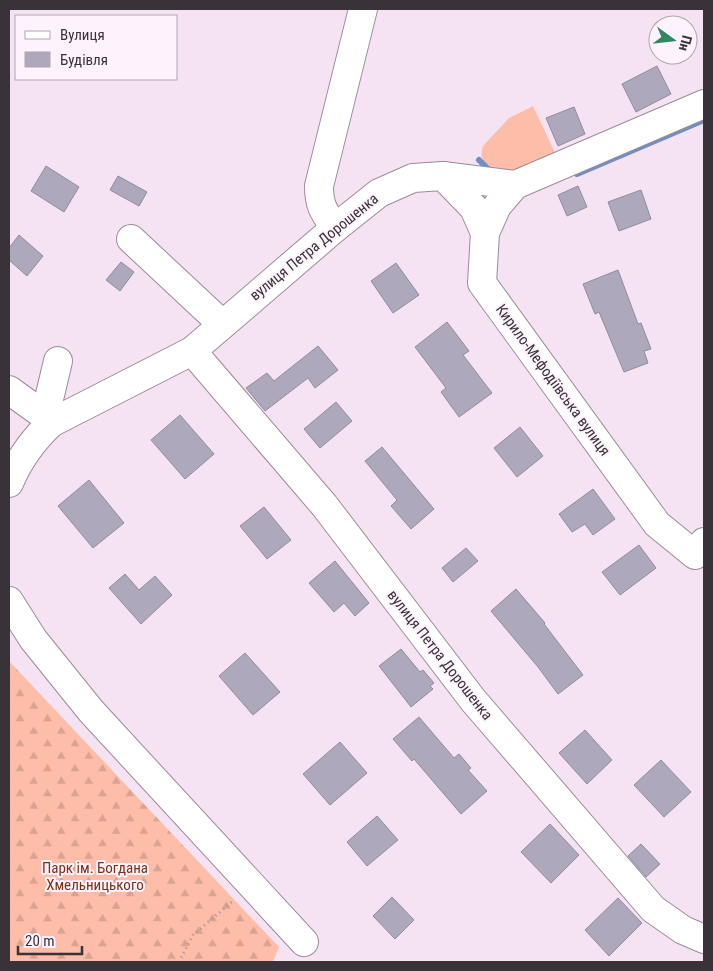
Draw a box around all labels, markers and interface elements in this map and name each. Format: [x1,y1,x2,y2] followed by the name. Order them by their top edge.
[15,15,178,80] legend
[648,15,698,65] north arrow
[60,26,105,44] text: Вулиця
[676,34,695,53] text: Пн
[60,51,108,69] text: Будівля
[246,190,382,304] street label: вулиця Петра Дорошенка
[492,301,614,459] street label: Кирило-Мефодіївська вулиця
[384,586,496,724] street label: вулиця Петра Дорошенка
[42,859,148,894] park label: Парк ім. Богдана Хмельницького
[18,924,81,956] scale bar
[25,932,55,950] text: 20 m

